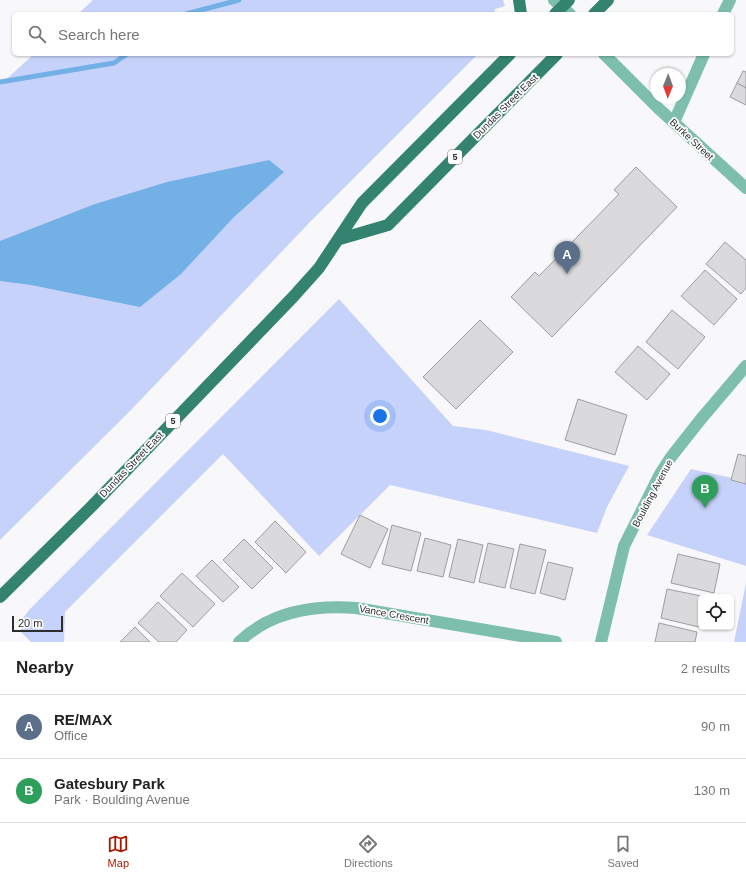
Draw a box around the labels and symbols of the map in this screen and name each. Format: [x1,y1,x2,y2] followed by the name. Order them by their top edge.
[650,68,686,104] north arrow
[471,72,540,141] street label: Dundas Street East
[668,116,716,162] street label: Burke Street
[448,150,462,164] road number: 5
[554,241,580,274] pin: A
[370,406,390,426] your location
[166,414,180,428] road number: 5
[97,429,166,499] street label: Dundas Street East
[630,457,675,529] street label: Boulding Avenue
[692,475,718,508] pin: B
[358,603,430,626] street label: Vance Crescent
[12,614,63,633] scale bar

